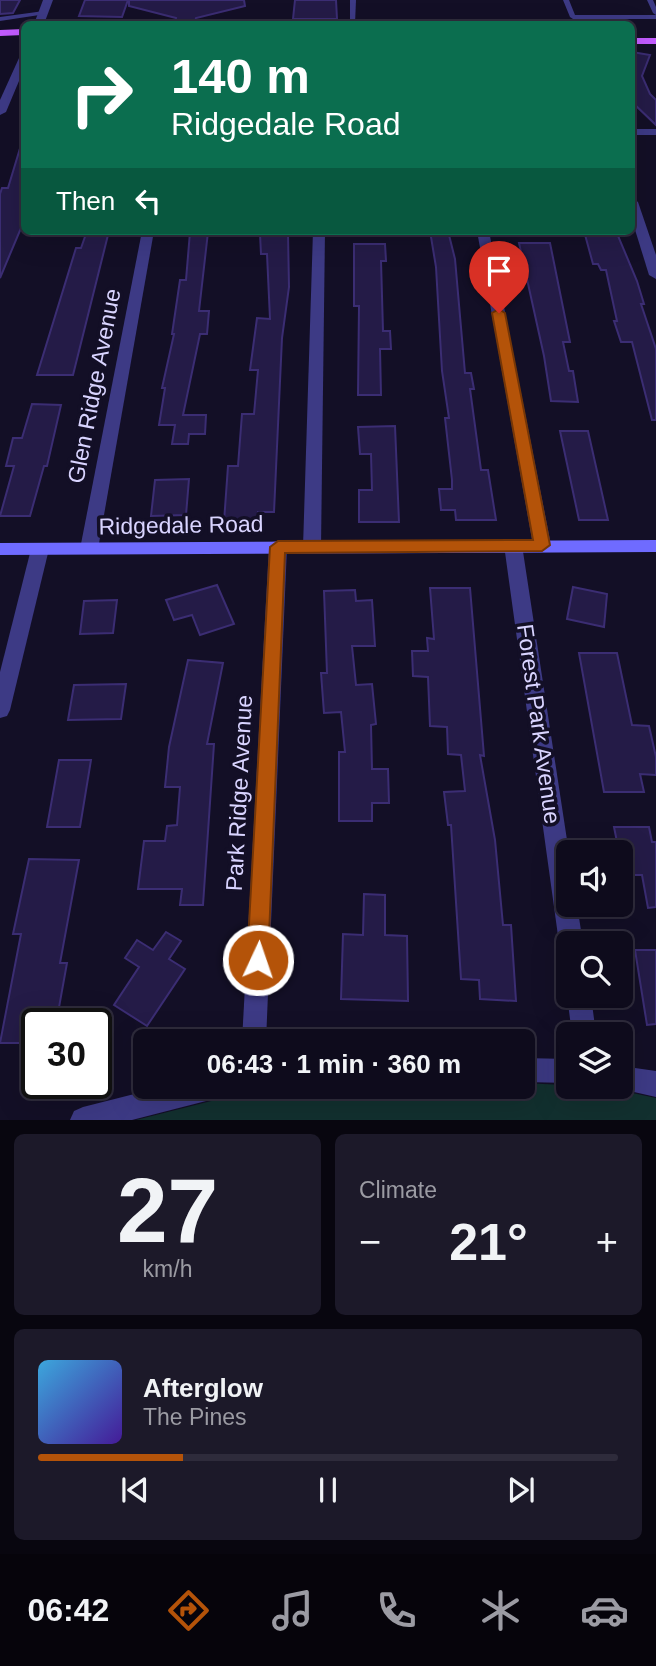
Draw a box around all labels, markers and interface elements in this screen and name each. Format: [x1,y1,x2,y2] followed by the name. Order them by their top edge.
[56,49,147,140] icon: right
[171,49,310,103] text: 140 m
[171,106,401,142] text: Ridgedale Road
[129,182,167,220] icon: left
[56,186,115,216] text: Then
[469,241,529,313] pin
[480,252,518,290] icon: arrive
[62,286,126,486] street label: Glen Ridge Avenue
[98,511,264,539] street label: Ridgedale Road
[512,622,566,826] street label: Forest Park Avenue
[221,694,257,892] street label: Park Ridge Avenue
[556,840,633,1099] map controls
[556,840,633,917] button: sound
[221,923,295,997] position arrow
[556,931,633,1008] button: search
[21,1008,112,1099] speed limit sign: 30
[556,1022,633,1099] button: layers
[207,1049,461,1079] text: 06:43 · 1 min · 360 m
[117,1160,218,1261] text: 27
[359,1177,437,1203] text: Climate
[449,1213,528,1271] text: 21°
[359,1221,381,1263] text: −
[596,1221,618,1263] text: +
[143,1256,192,1282] text: km/h
[143,1373,263,1403] text: Afterglow
[143,1404,247,1430] text: The Pines
[116,1471,154,1509] icon: previous
[309,1471,347,1509] icon: pause
[502,1471,540,1509] icon: next
[164,1586,213,1635] icon: directions
[268,1586,317,1635] icon: music
[372,1586,421,1635] icon: phone
[476,1586,525,1635] icon: climate
[580,1586,629,1635] icon: car
[27,1592,109,1628] text: 06:42

